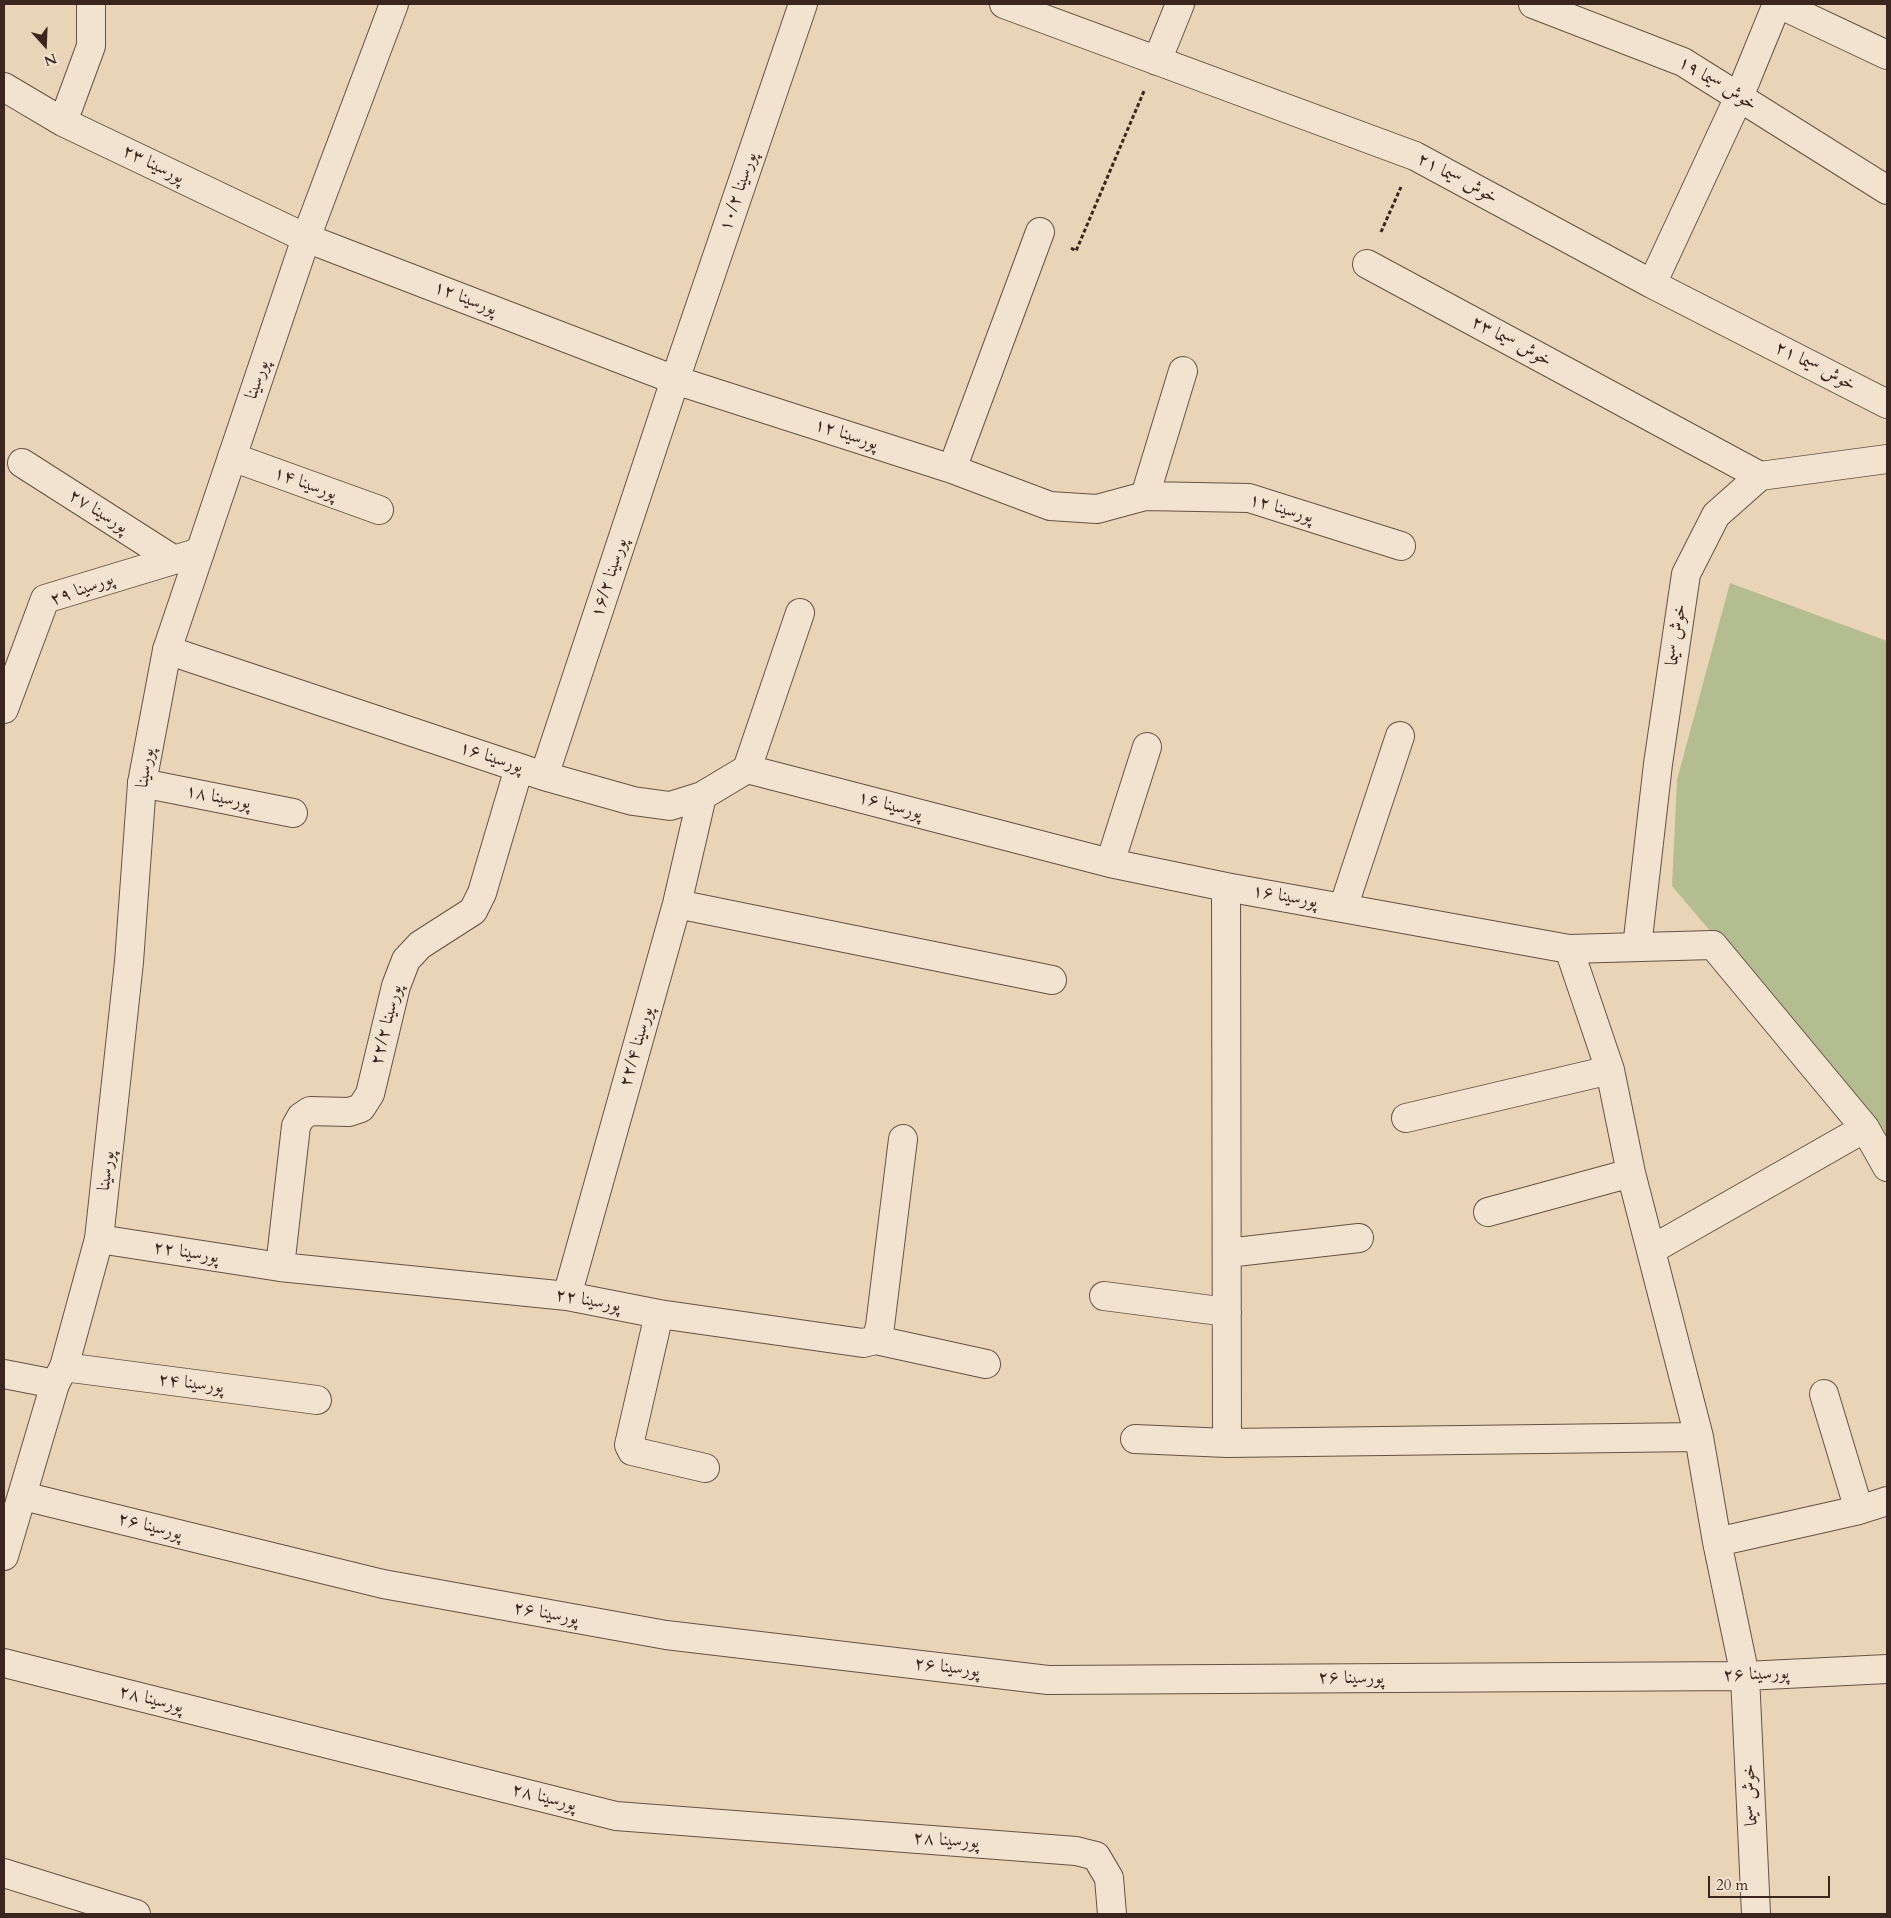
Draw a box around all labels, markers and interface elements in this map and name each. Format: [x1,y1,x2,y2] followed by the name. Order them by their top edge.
[20,20,70,70] north arrow
[41,49,59,71] text: N
[1674,52,1760,116] street label: خوش سیما ۱۹
[119,141,187,189] street label: پورسینا ۲۳
[1413,149,1501,209] street label: خوش سیما ۲۱
[715,150,763,234] street label: پورسینا ۱۰/۲
[430,277,500,321] street label: پورسینا ۱۲
[1467,312,1555,372] street label: خوش سیما ۲۳
[1771,337,1859,397] street label: خوش سیما ۲۱
[241,358,275,402] street label: پورسینا
[811,415,881,455] street label: پورسینا ۱۲
[270,463,340,505] street label: پورسینا ۱۴
[64,485,132,539] street label: پورسینا ۲۷
[1246,490,1316,528] street label: پورسینا ۱۲
[587,536,633,620] street label: پورسینا ۱۶/۲
[47,569,117,611] street label: پورسینا ۲۹
[1662,603,1692,667] street label: خوش سیما
[456,738,526,778] street label: پورسینا ۱۶
[132,747,160,789] street label: پورسینا
[184,781,252,815] street label: پورسینا ۱۸
[855,787,925,825] street label: پورسینا ۱۶
[1251,881,1319,913] street label: پورسینا ۱۶
[367,983,407,1067] street label: پورسینا ۲۲/۲
[615,1005,659,1089] street label: پورسینا ۲۲/۴
[94,1150,120,1192] street label: پورسینا
[152,1237,220,1269] street label: پورسینا ۲۲
[554,1285,622,1317] street label: پورسینا ۲۲
[157,1369,225,1399] street label: پورسینا ۲۴
[115,1509,185,1545] street label: پورسینا ۲۶
[512,1598,580,1630] street label: پورسینا ۲۶
[913,1653,981,1683] street label: پورسینا ۲۶
[1723,1663,1789,1687] street label: پورسینا ۲۶
[1318,1668,1384,1690] street label: پورسینا ۲۶
[116,1682,186,1718] street label: پورسینا ۲۸
[1739,1763,1763,1827] street label: خوش سیما
[509,1780,579,1816] street label: پورسینا ۲۸
[912,1828,980,1854] street label: پورسینا ۲۸
[1711,1866,1834,1898] scale bar
[1716,1875,1748,1895] text: 20 m

